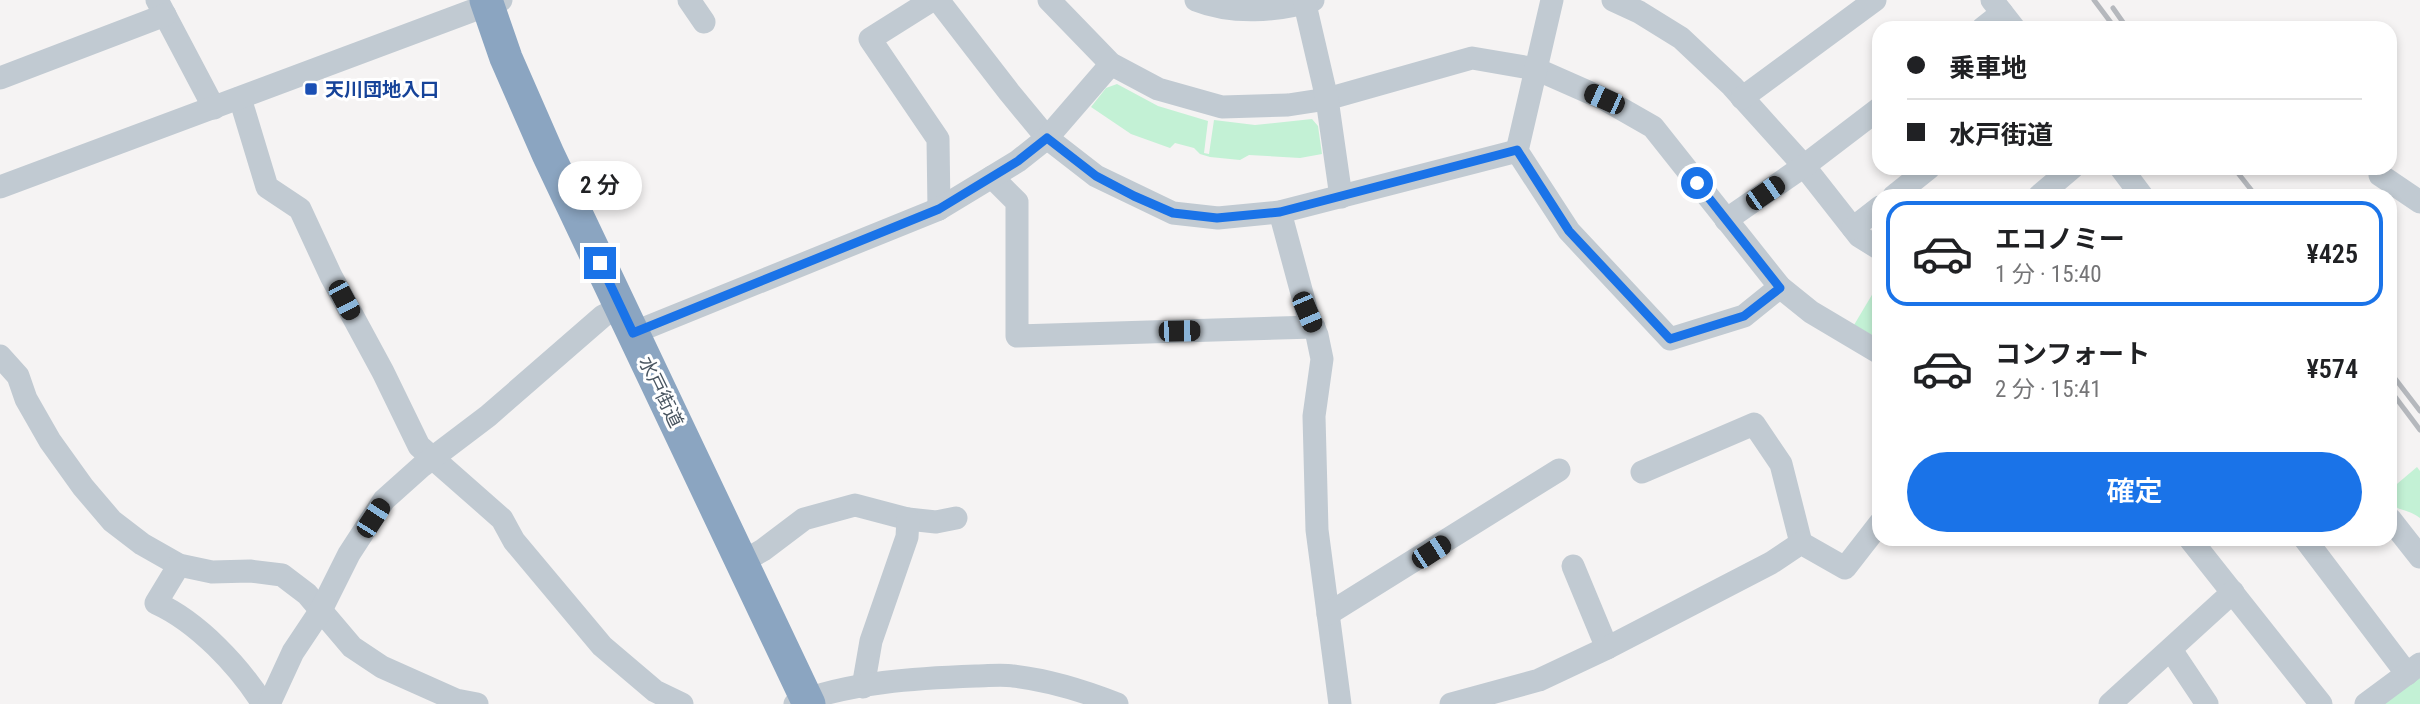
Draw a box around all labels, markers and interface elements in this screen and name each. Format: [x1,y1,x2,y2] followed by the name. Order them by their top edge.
[1949,53,2027,83] text: 乗車地
[325,78,439,101] place label: 天川団地入口
[303,81,319,97] marker: 天川団地入口
[1581,81,1628,117] car
[1949,120,2053,150] text: 水戸街道
[558,162,642,210] callout: 2 分
[1681,167,1713,199] route start
[580,172,620,199] text: 2 分
[1742,172,1789,214] car
[1911,222,1974,285] icon: car
[1995,224,2125,254] text: エコノミー
[2306,239,2358,269] text: ¥425
[584,247,616,279] route end
[1995,261,2102,288] text: 1 分 · 15:40
[325,277,364,323] car
[1290,289,1325,335] car
[1158,320,1201,342] car
[1911,337,1974,400] icon: car
[1995,339,2150,369] text: コンフォート
[634,353,688,431] street label: 水戸街道
[2306,354,2358,384] text: ¥574
[1995,376,2102,403] text: 2 分 · 15:41
[1907,452,2362,532] button: 確定
[353,495,394,541] car
[1408,532,1455,572] car

